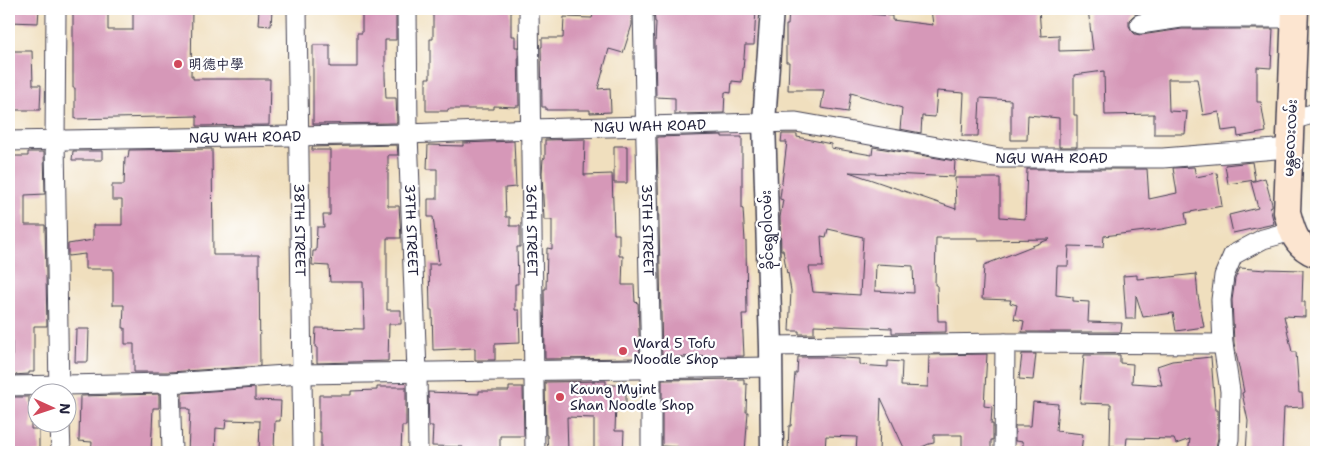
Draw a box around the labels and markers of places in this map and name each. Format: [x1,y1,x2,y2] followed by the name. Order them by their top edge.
[188,55,244,73] place label: 明德中學
[172,58,184,70] marker: 明德中學
[633,334,719,368] place label: Ward 5 Tofu Noodle Shop
[617,345,629,357] marker: Ward 5 Tofu Noodle Shop
[570,380,694,414] place label: Kaung Myint Shan Noodle Shop
[554,391,566,403] marker: Kaung Myint Shan Noodle Shop

